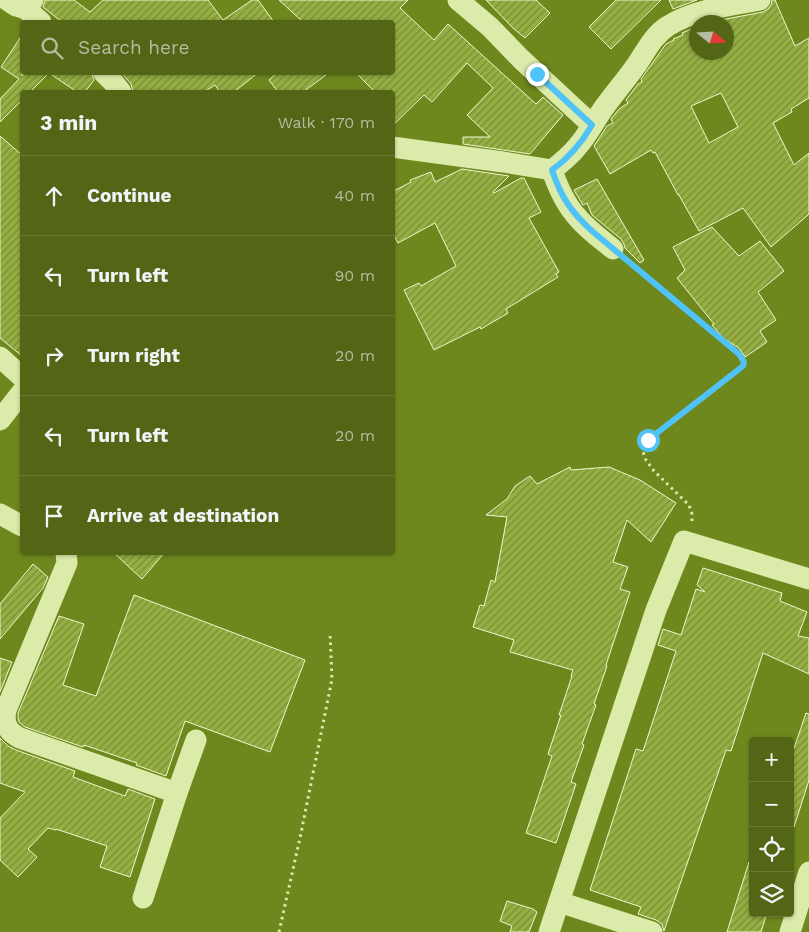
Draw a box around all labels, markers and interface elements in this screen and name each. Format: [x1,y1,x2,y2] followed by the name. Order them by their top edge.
[689,15,734,60] north arrow
[20,20,395,75] search box
[38,34,66,62] icon: search
[78,36,189,59] text: Search here
[526,63,549,86] route end
[40,110,97,135] text: 3 min
[278,113,375,132] text: Walk · 170 m
[40,182,68,210] icon: ahead
[87,184,171,207] text: Continue
[335,186,375,205] text: 40 m
[40,262,68,290] icon: left
[87,264,168,287] text: Turn left
[334,266,375,285] text: 90 m
[40,342,68,370] icon: right
[87,344,180,367] text: Turn right
[335,346,375,365] text: 20 m
[40,422,68,450] icon: left
[87,424,168,447] text: Turn left
[335,426,375,445] text: 20 m
[637,429,660,452] route start
[40,502,68,530] icon: arrive
[87,504,279,527] text: Arrive at destination
[749,737,794,917] map controls
[749,737,794,782] button: +
[749,782,794,827] button: −
[749,827,794,872] button: locate
[749,872,794,917] button: layers

